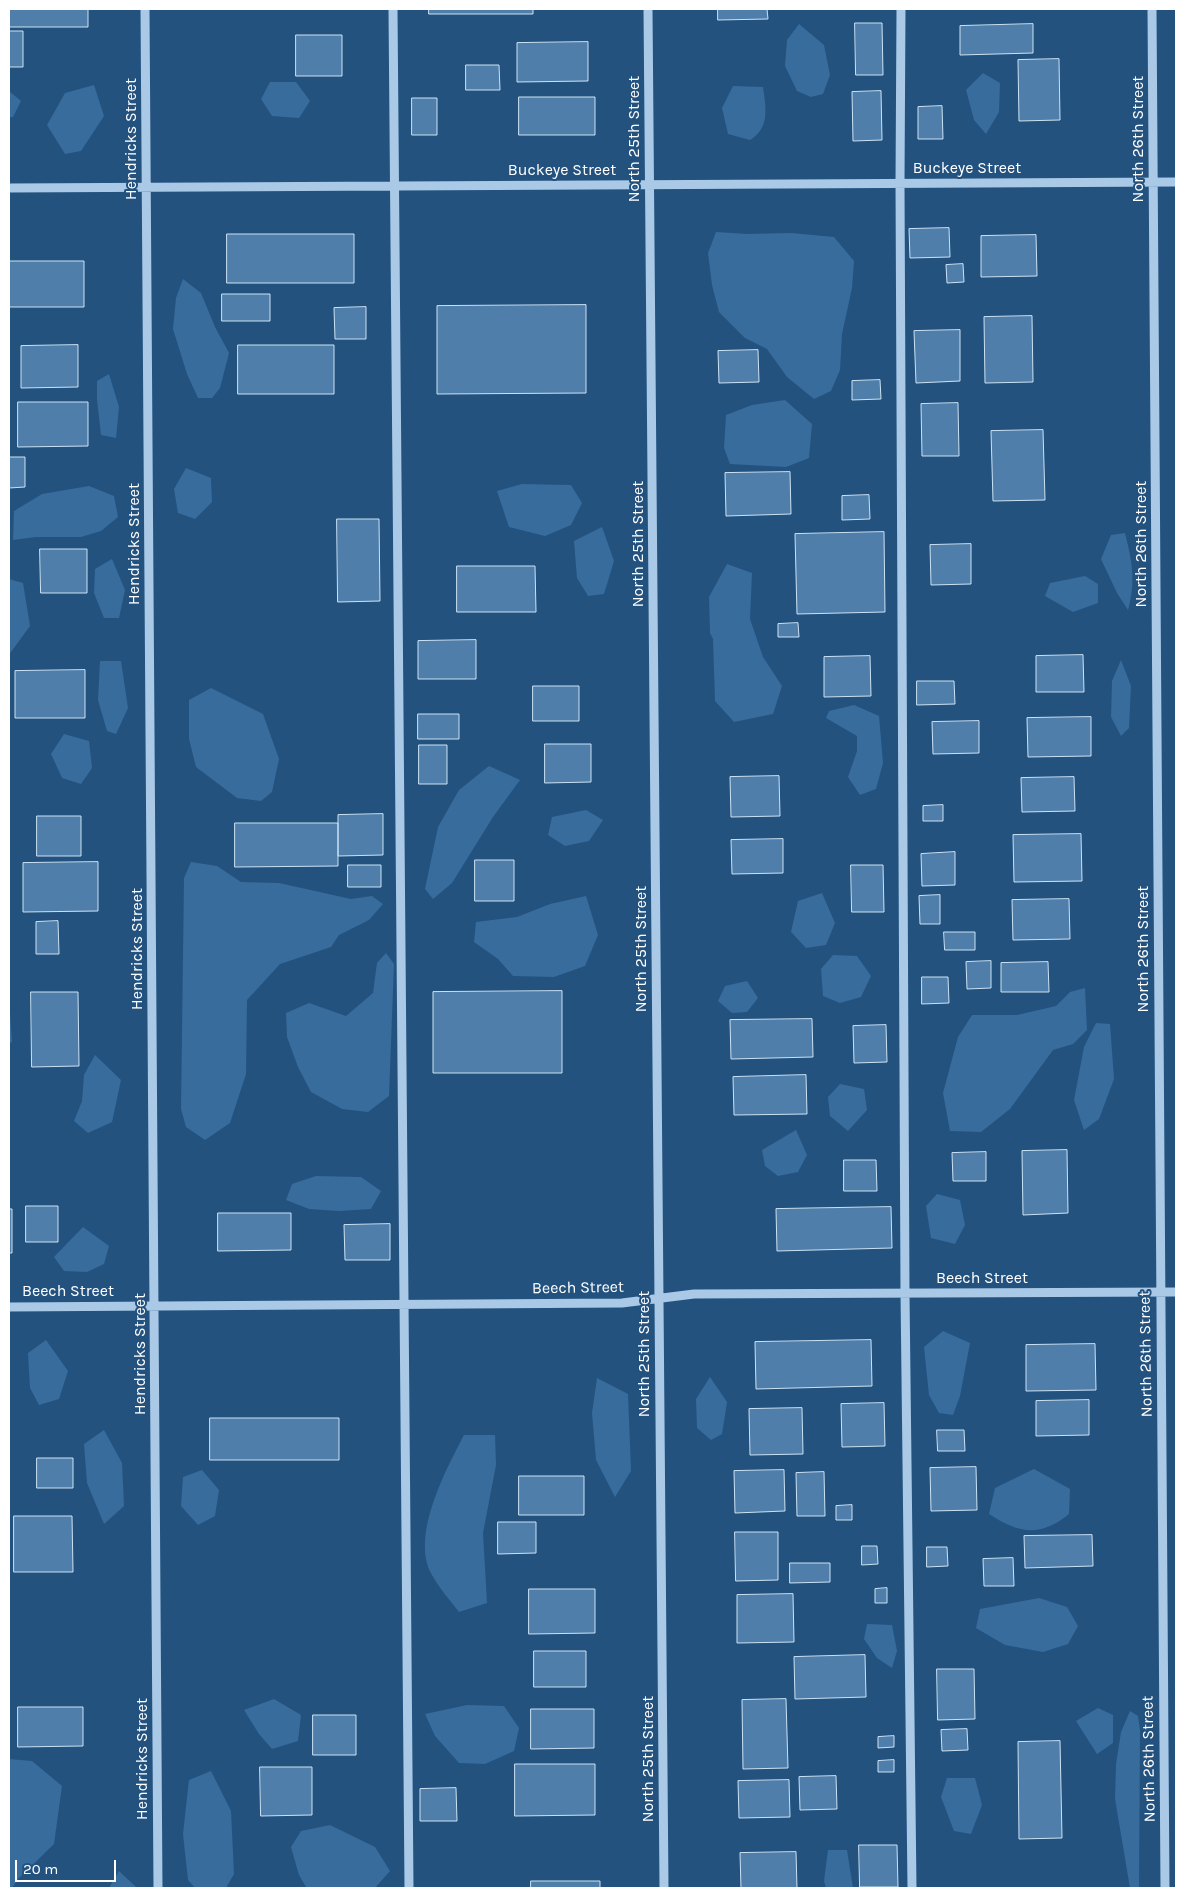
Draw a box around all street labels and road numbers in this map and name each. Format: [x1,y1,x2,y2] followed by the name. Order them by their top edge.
[624,76,644,202] street label: North 25th Street
[1128,76,1148,202] street label: North 26th Street
[121,78,141,200] street label: Hendricks Street
[913,158,1021,178] street label: Buckeye Street
[508,160,616,180] street label: Buckeye Street
[628,481,648,607] street label: North 25th Street
[1131,481,1151,607] street label: North 26th Street
[124,483,144,605] street label: Hendricks Street
[631,886,651,1012] street label: North 25th Street
[1133,886,1153,1012] street label: North 26th Street
[127,888,147,1010] street label: Hendricks Street
[936,1268,1028,1288] street label: Beech Street
[532,1278,624,1298] street label: Beech Street
[22,1281,114,1301] street label: Beech Street
[1135,1290,1157,1418] street label: North 26th Street
[634,1291,654,1417] street label: North 25th Street
[130,1293,150,1415] street label: Hendricks Street
[1138,1695,1160,1823] street label: North 26th Street
[638,1696,658,1822] street label: North 25th Street
[132,1698,152,1820] street label: Hendricks Street

